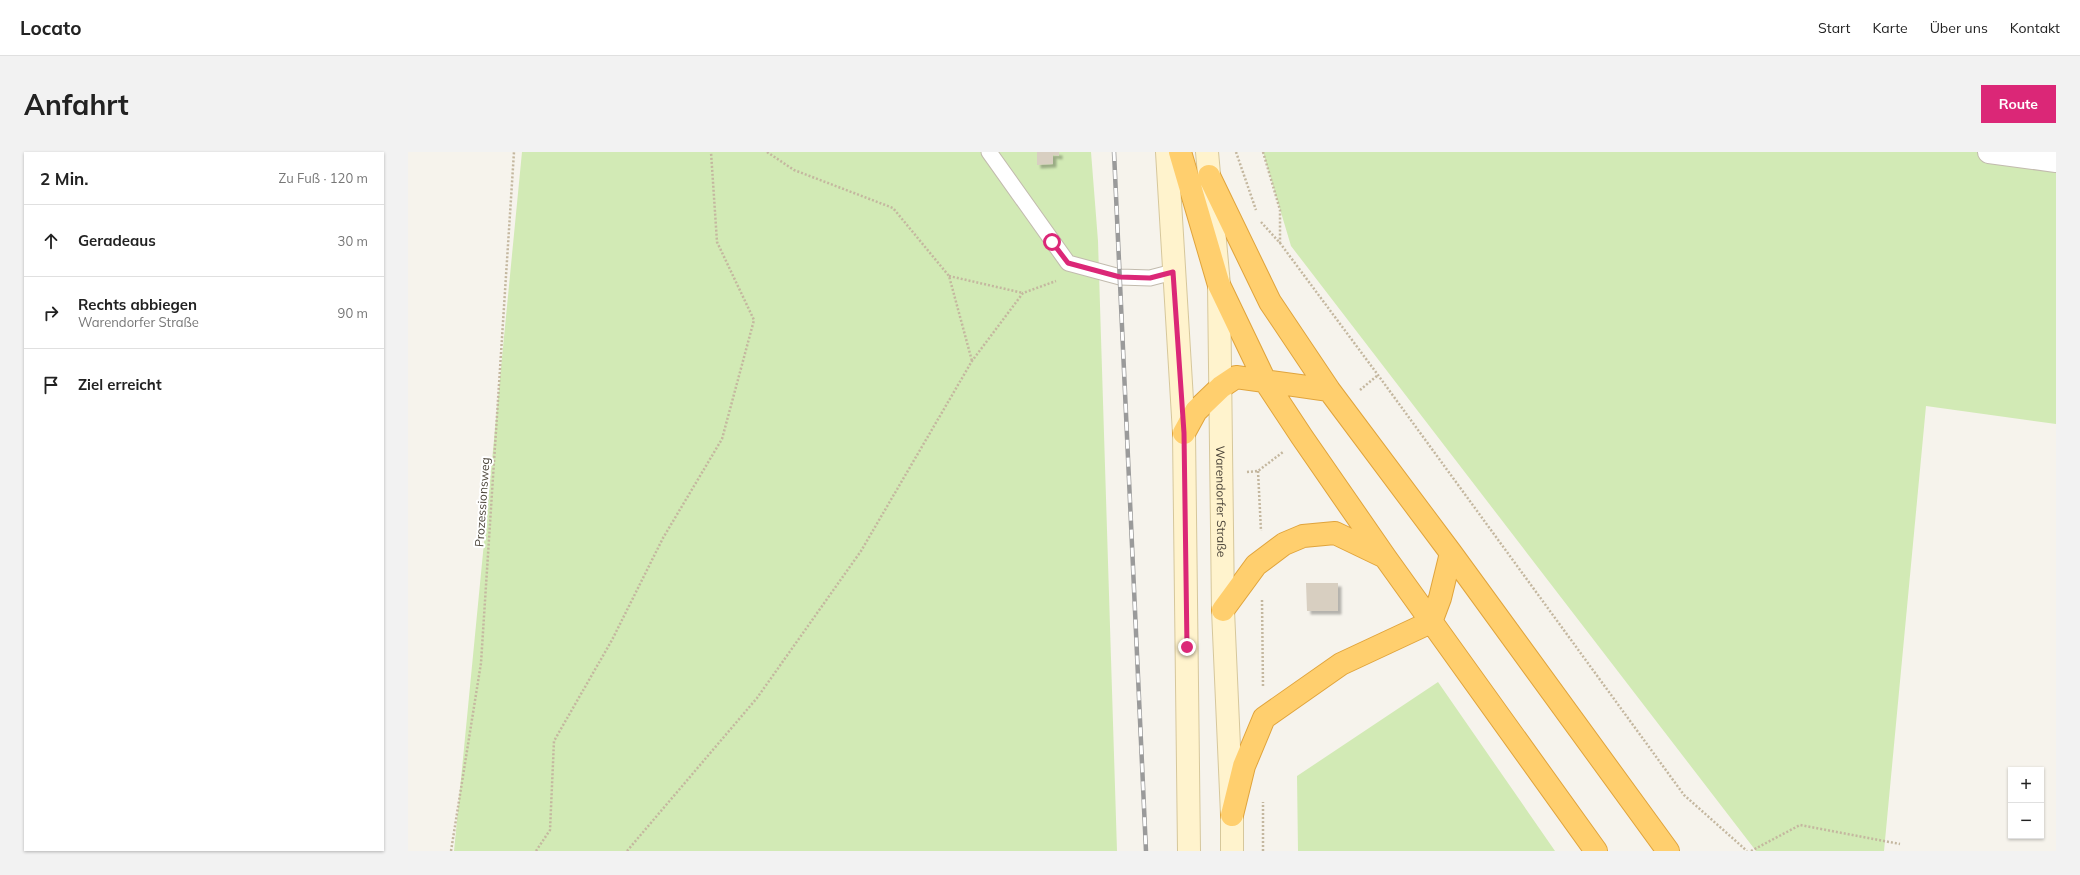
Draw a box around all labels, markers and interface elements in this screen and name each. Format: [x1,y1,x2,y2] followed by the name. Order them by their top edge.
[20,16,81,40] text: Locato
[1818,19,1850,37] text: Start
[1872,19,1908,37] text: Karte
[1930,19,1988,37] text: Über uns
[2010,19,2060,37] text: Kontakt
[1981,85,2056,123] button: Route
[24,87,129,122] text: Anfahrt
[40,168,89,189] text: 2 Min.
[279,170,368,186] text: Zu Fuß · 120 m
[40,230,62,252] icon: ahead
[78,231,156,250] text: Geradeaus
[338,233,368,249] text: 30 m
[1043,233,1061,251] route start
[78,295,197,314] text: Rechts abbiegen
[40,302,62,324] icon: right
[338,305,368,321] text: 90 m
[78,314,199,330] text: Warendorfer Straße
[40,374,62,396] icon: arrive
[78,375,162,394] text: Ziel erreicht
[1213,446,1230,557] street label: Warendorfer Straße
[471,457,493,547] street label: Prozessionsweg
[1178,638,1196,656] route end
[2008,767,2044,839] map controls
[2008,767,2044,803] button: +
[2008,803,2044,839] button: −

